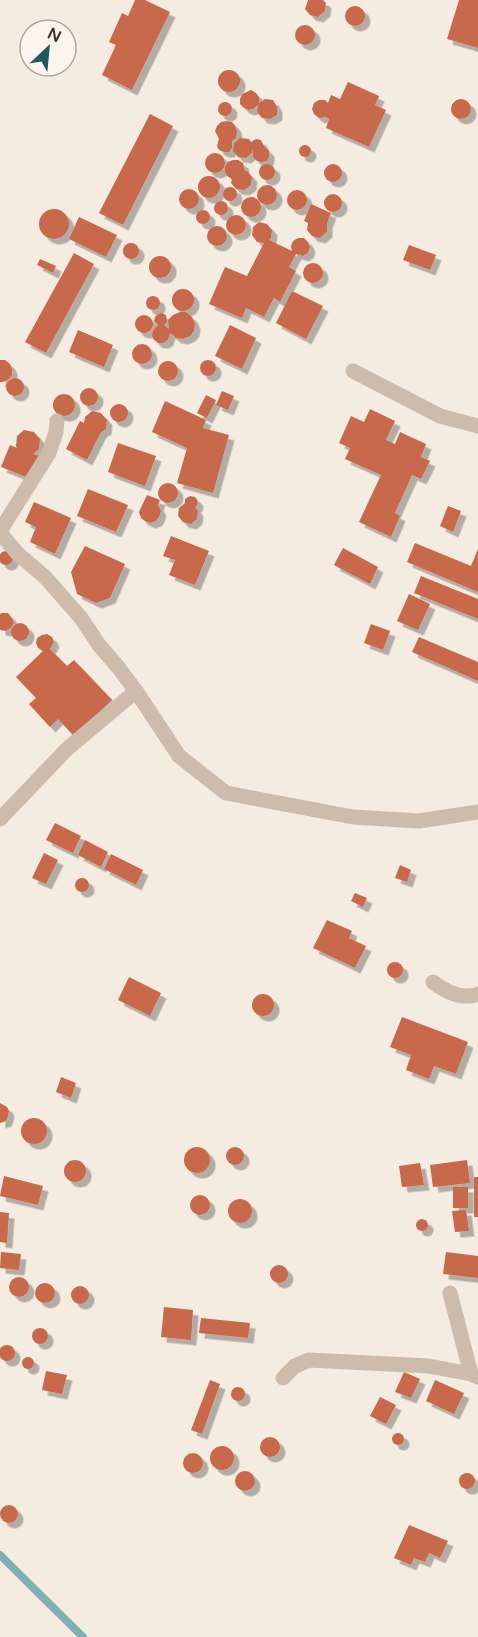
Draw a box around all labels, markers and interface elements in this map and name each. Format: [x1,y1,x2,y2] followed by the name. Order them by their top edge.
[18,18,78,78] north arrow
[44,24,64,47] text: N

